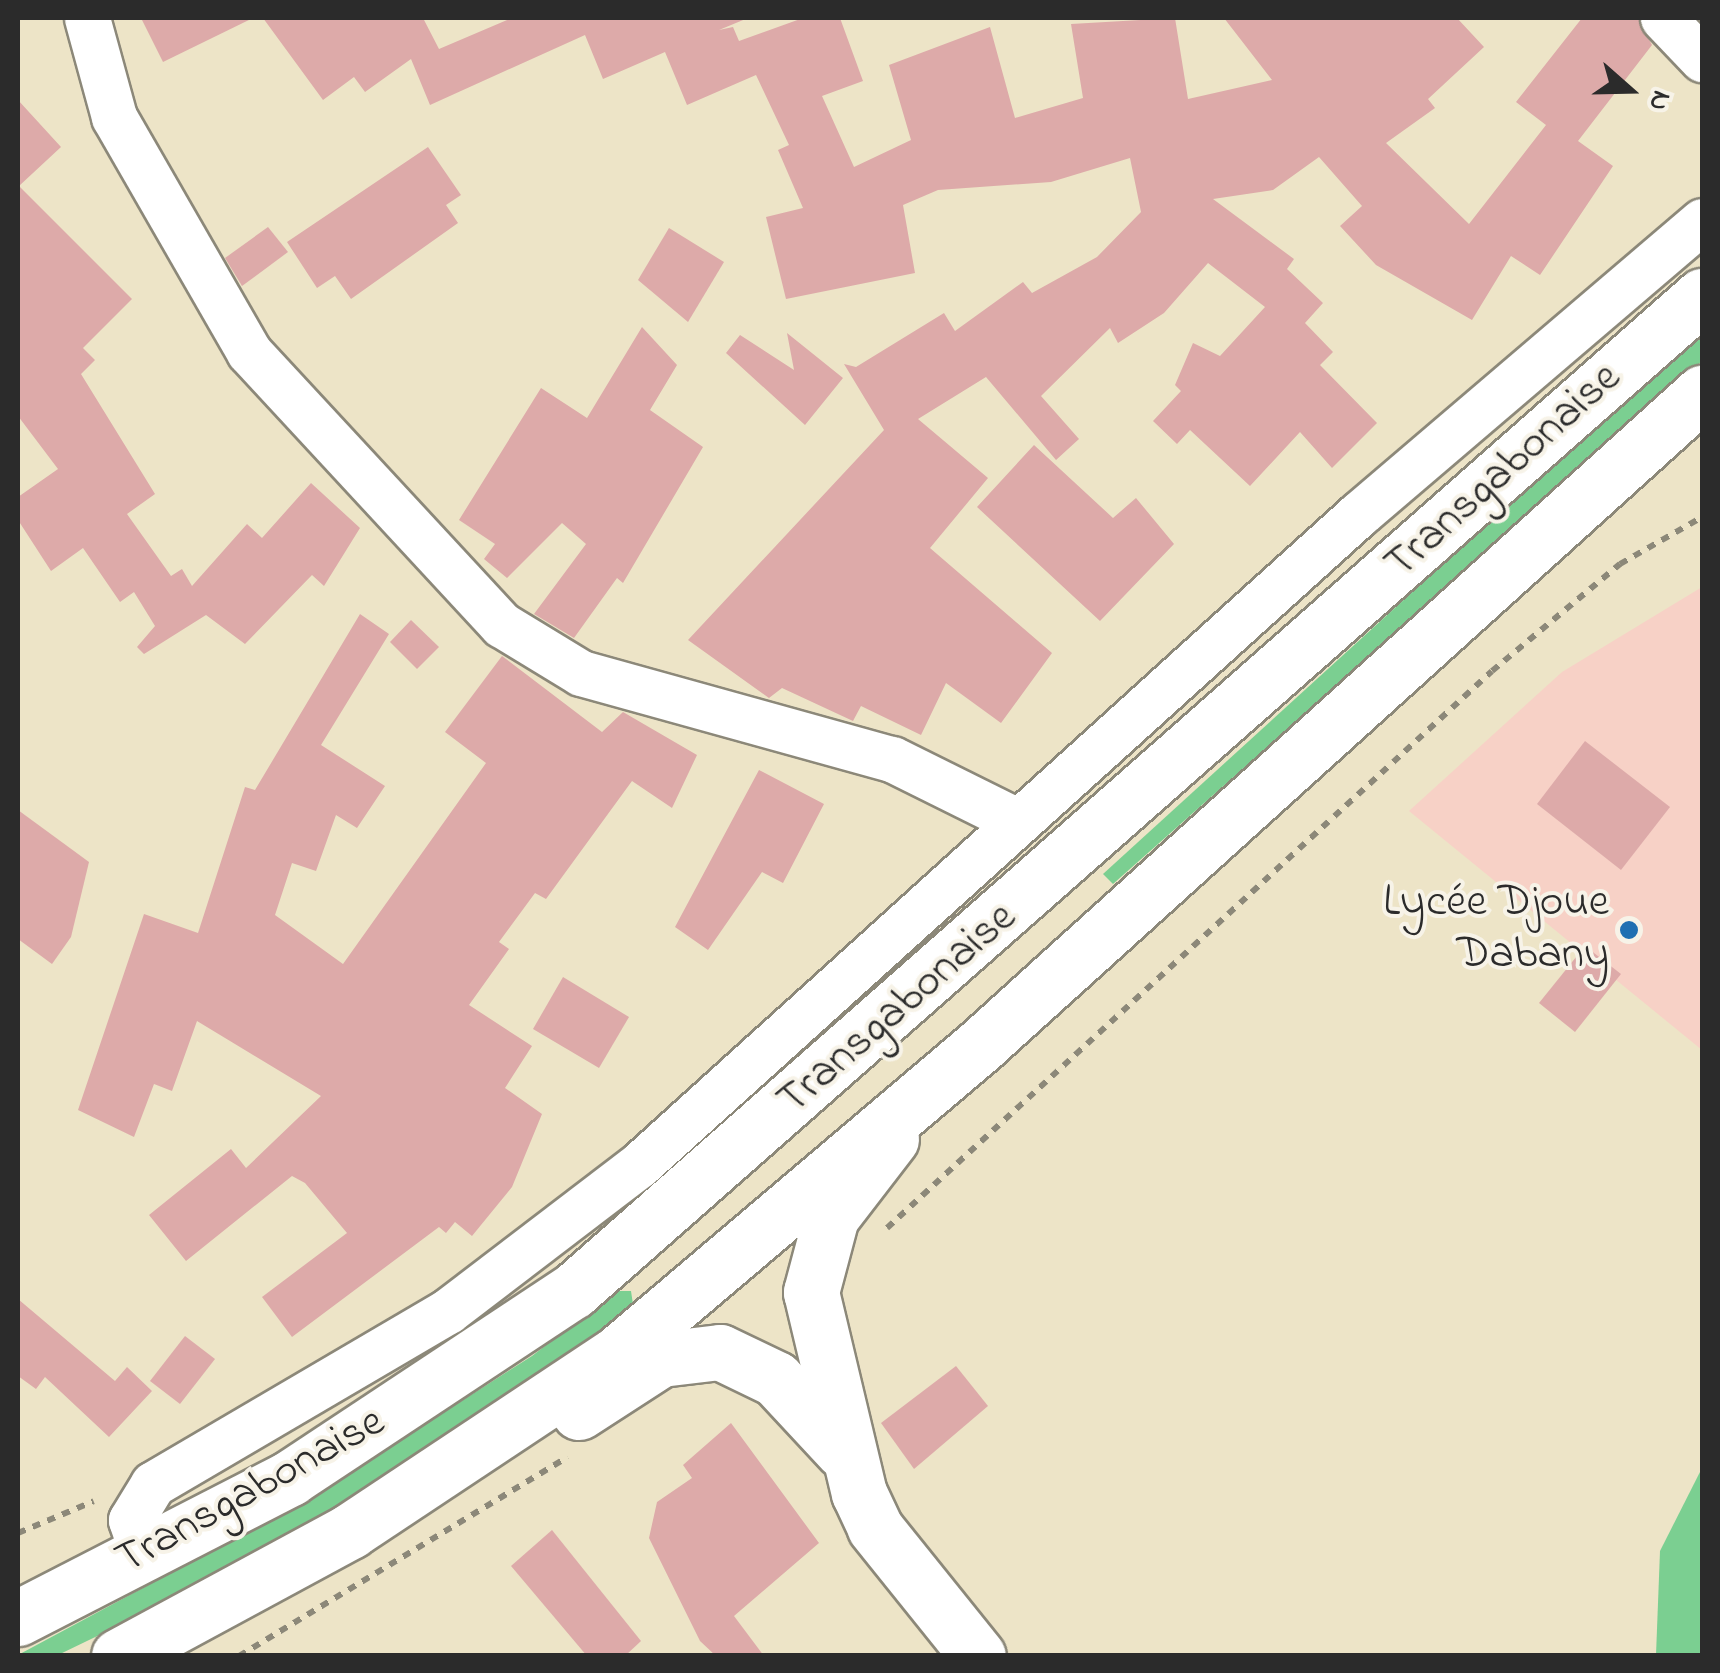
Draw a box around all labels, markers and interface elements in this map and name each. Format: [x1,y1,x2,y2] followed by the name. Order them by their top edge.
[1580,40,1680,140] north arrow
[1636,85,1681,116] text: N
[1375,352,1633,592] street label: Transgabonaise
[1383,877,1609,983] place label: Lycée Djoue Dabany
[768,892,1028,1128] street label: Transgabonaise
[1618,919,1640,941] marker: Lycée Djoue Dabany
[107,1396,395,1588] street label: Transgabonaise

